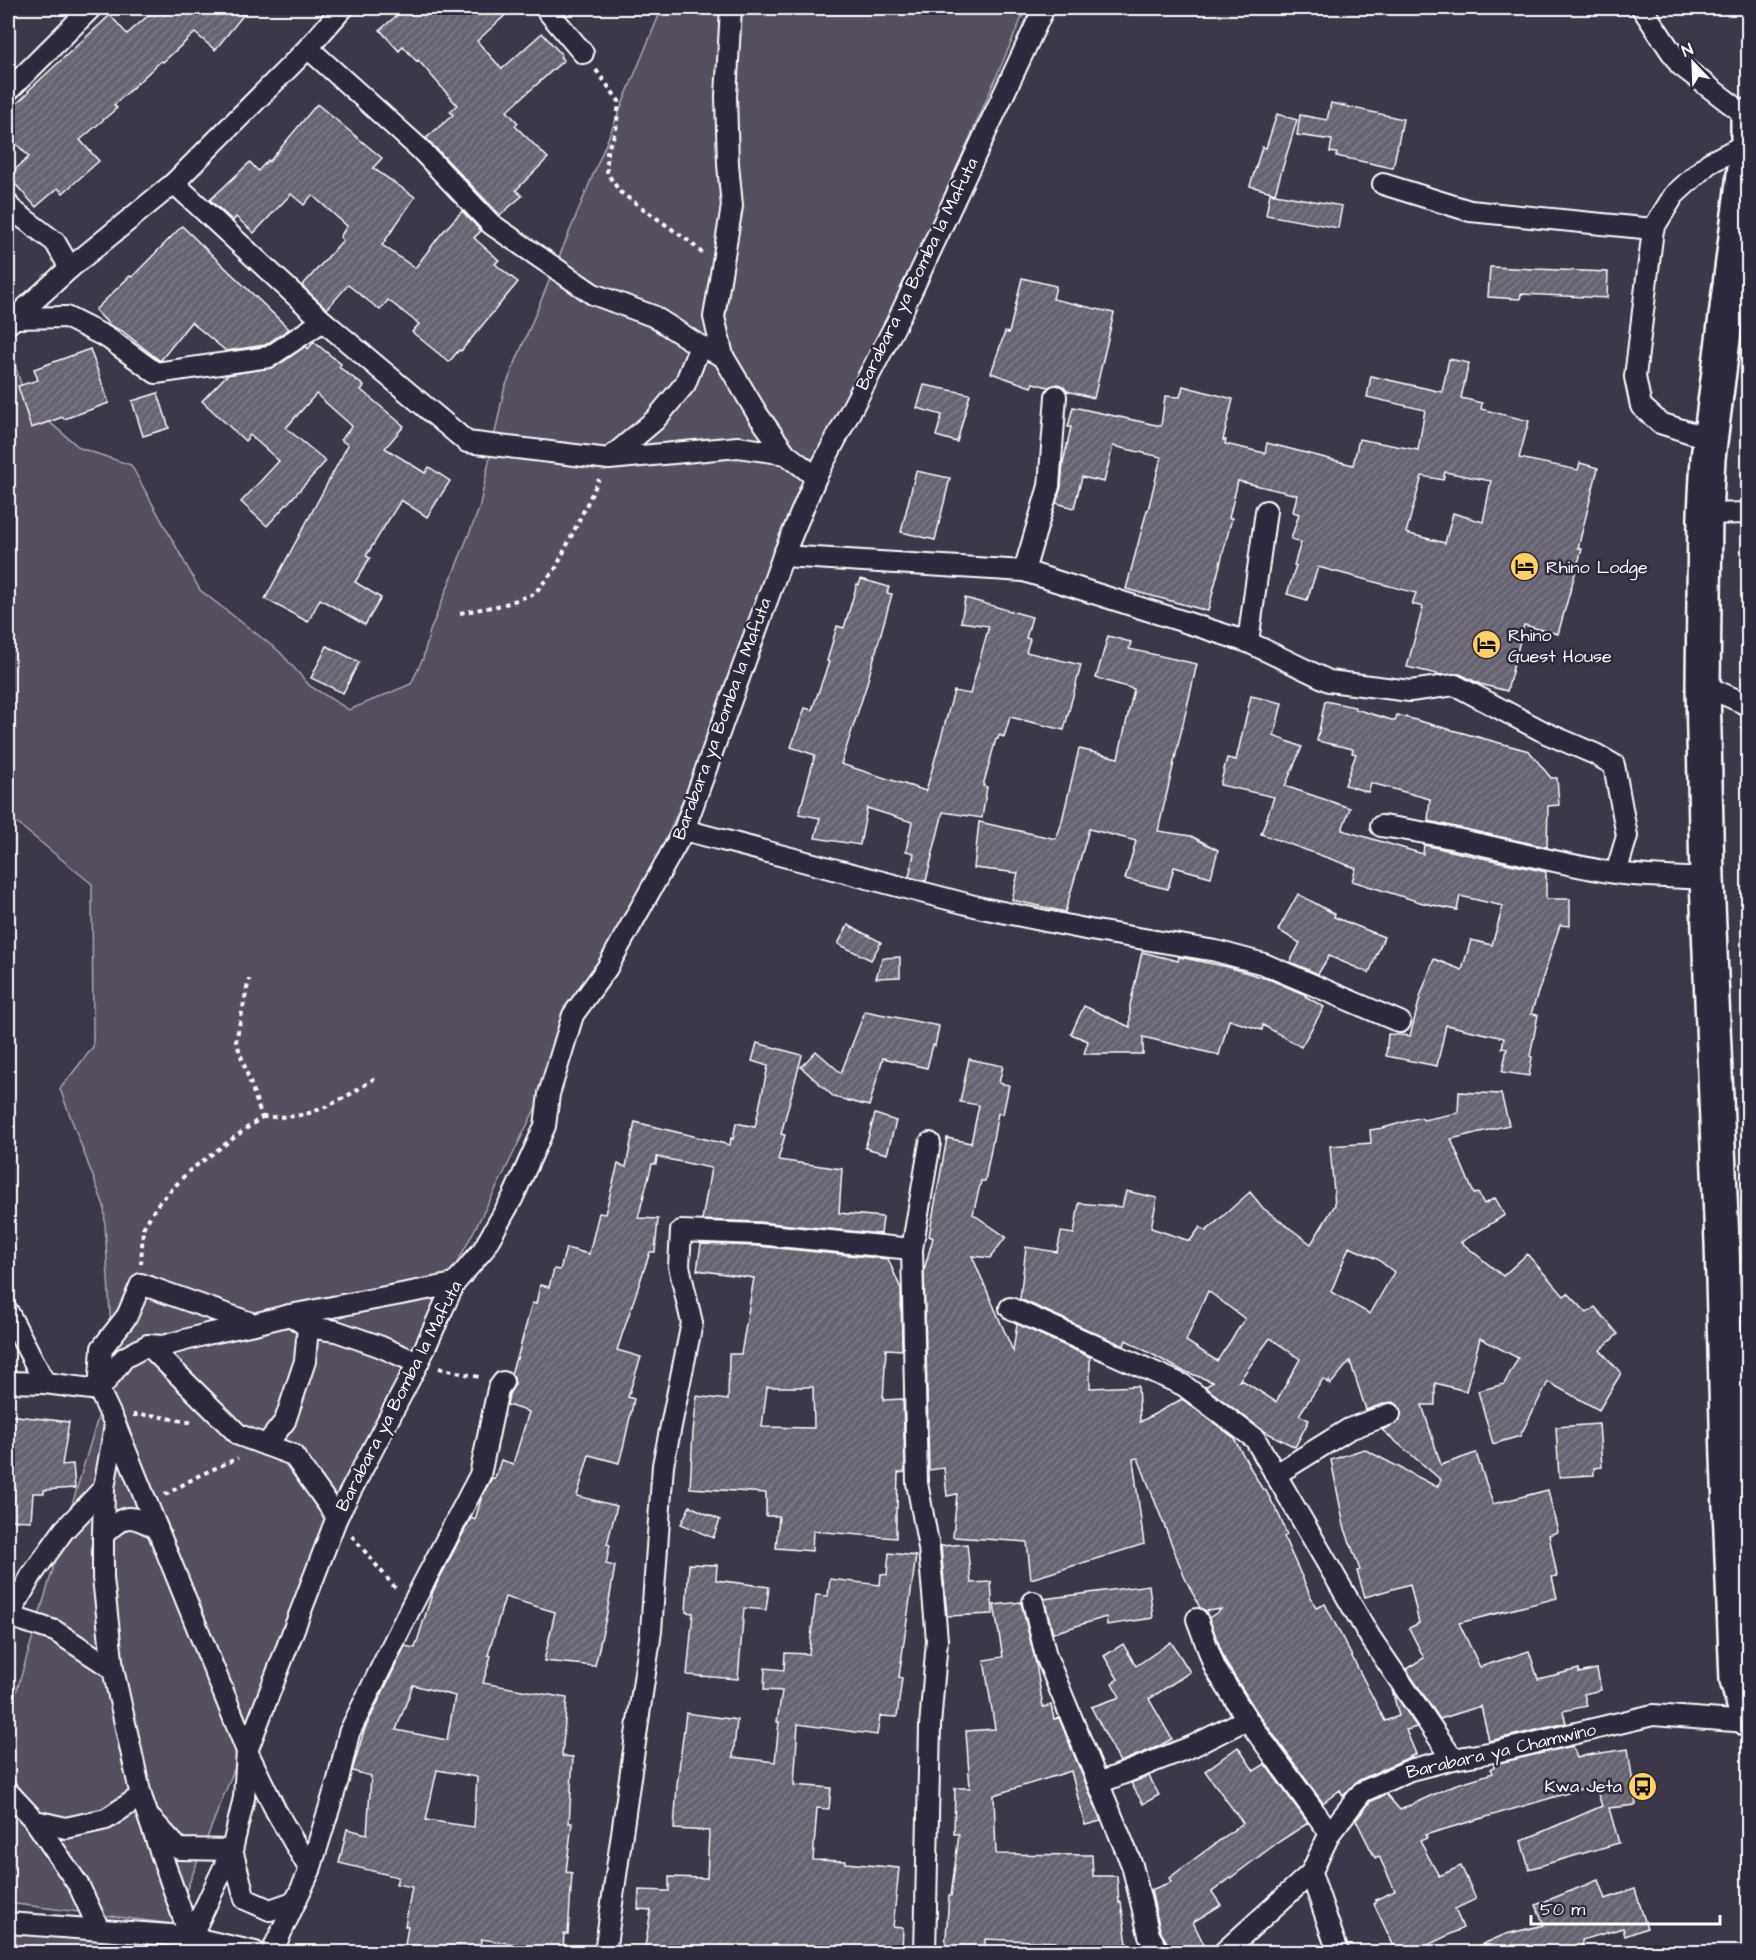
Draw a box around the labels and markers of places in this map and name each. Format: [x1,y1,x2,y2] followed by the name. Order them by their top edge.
[1509,551,1541,583] hotel icon: Rhino Lodge
[1546,555,1648,581] place label: Rhino Lodge
[1508,623,1612,669] place label: Rhino Guest House
[1471,629,1503,661] hotel icon: Rhino Guest House
[1627,1770,1659,1802] bus stop icon: Kwa Jeta
[1544,1774,1622,1799] place label: Kwa Jeta

